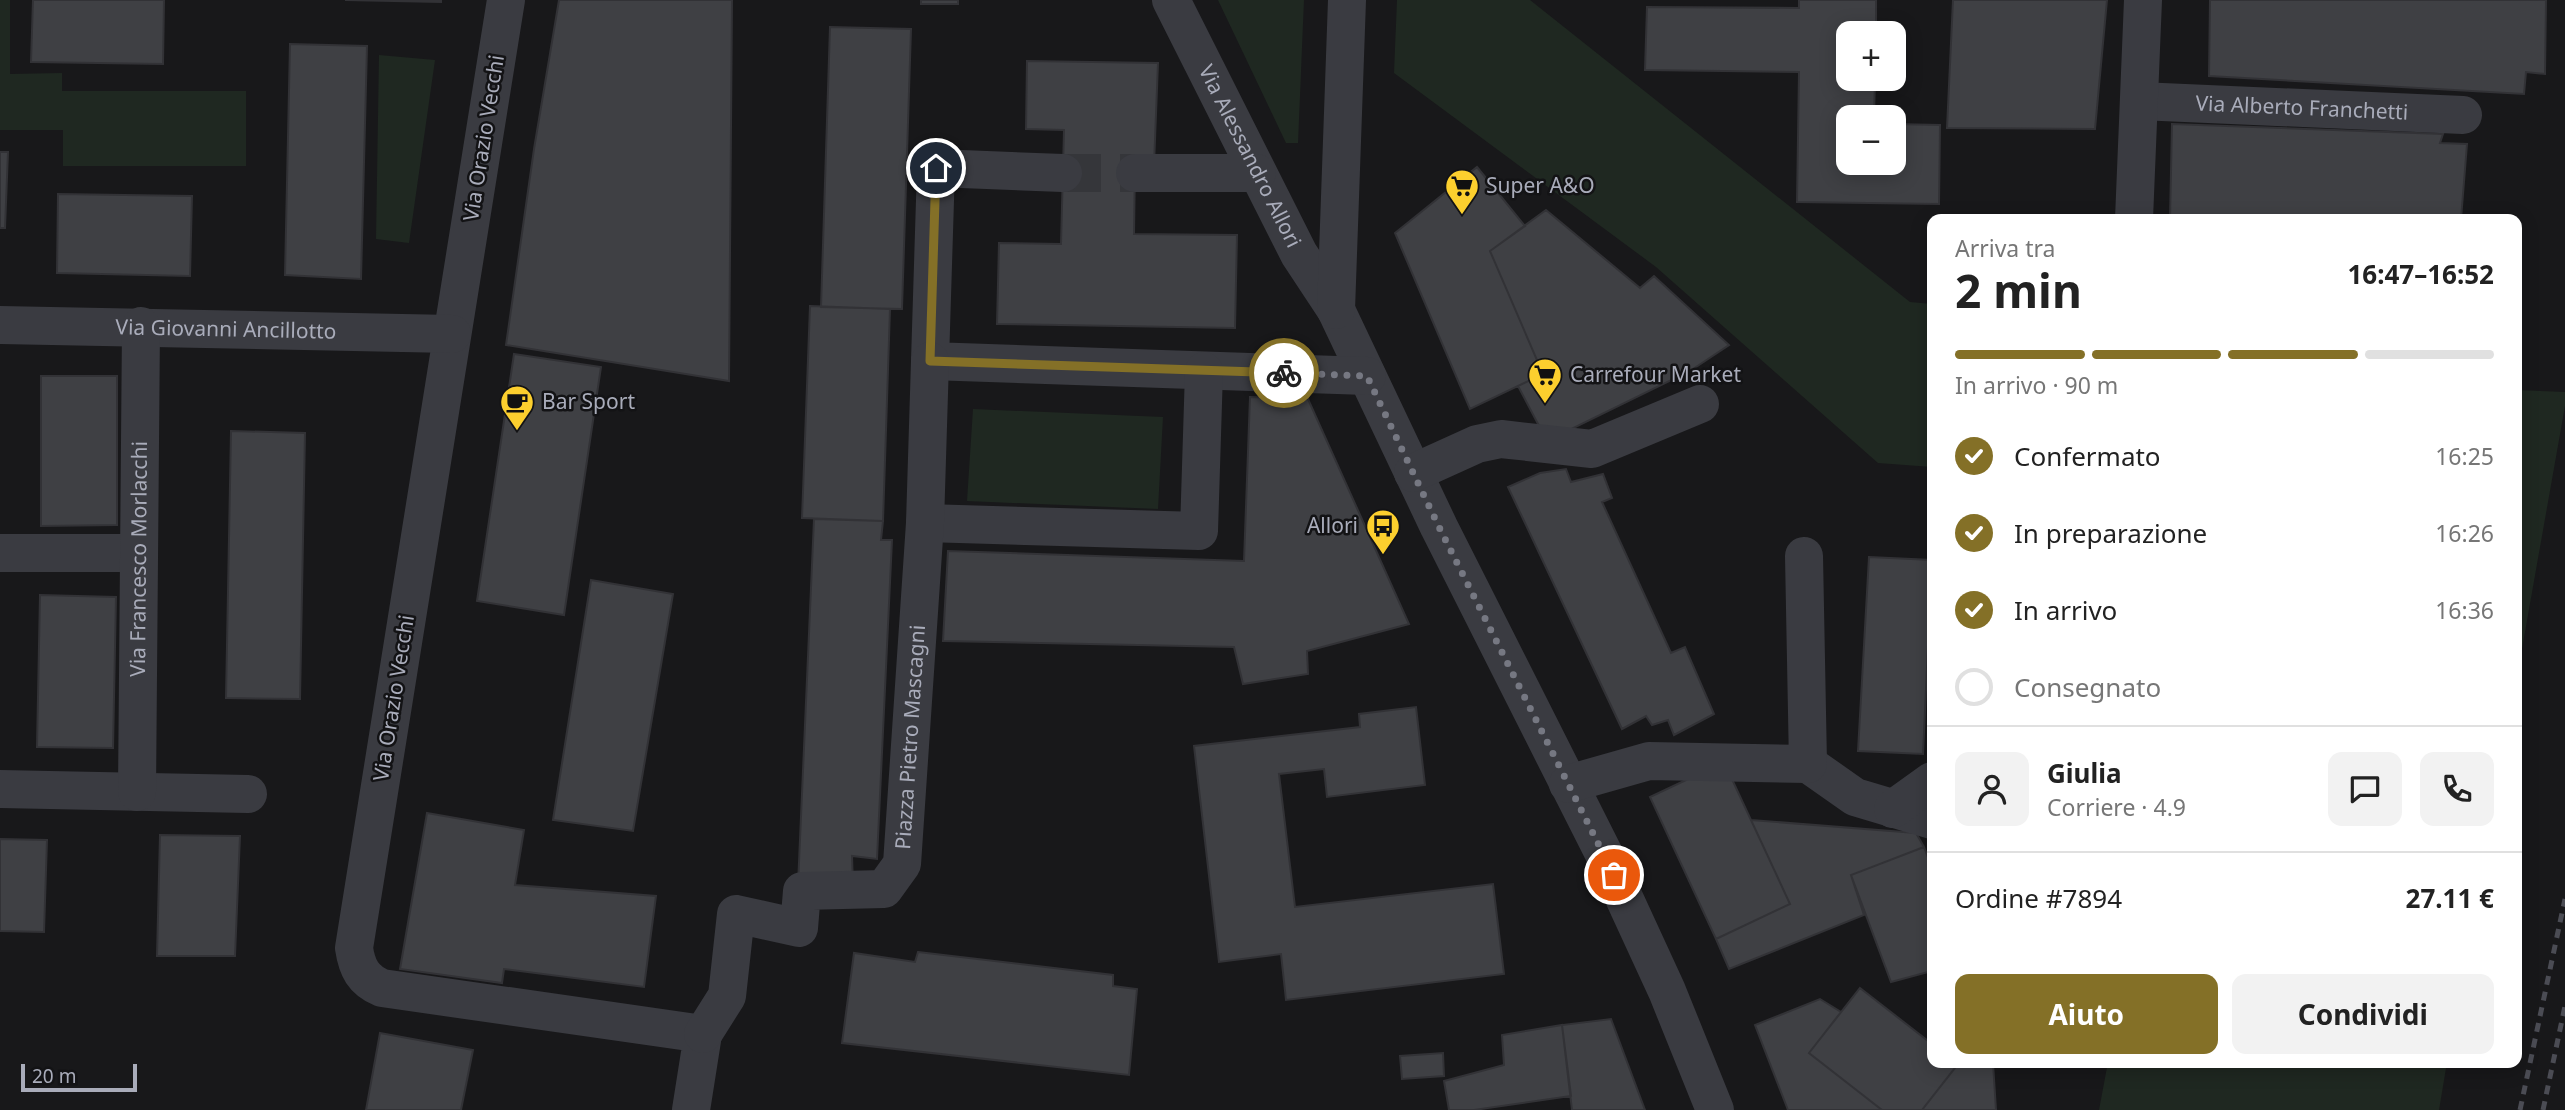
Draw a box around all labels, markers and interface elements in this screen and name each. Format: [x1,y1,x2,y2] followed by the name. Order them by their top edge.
[1836,21,1906,175] map controls
[1836,21,1906,91] button: +
[456,53,510,223] street label: Via Orazio Vecchi
[1193,60,1308,252] street label: Via Alessandro Allori
[2195,88,2409,126] street label: Via Alberto Franchetti
[1836,105,1906,175] button: −
[906,138,966,198] pin
[917,149,955,187] icon: home
[1443,167,1481,216] supermarket icon: Super A&O
[1486,171,1595,199] place label: Super A&O
[1955,232,2055,264] text: Arriva tra
[2347,256,2494,292] text: 16:47–16:52
[1955,259,2082,321] text: 2 min
[115,312,337,345] street label: Via Giovanni Ancillotto
[1249,338,1319,408] courier
[1265,354,1303,392] icon: bike
[1526,356,1564,405] supermarket icon: Carrefour Market
[1570,360,1741,388] place label: Carrefour Market
[1955,369,2118,401] text: In arrivo · 90 m
[498,383,536,432] cafe icon: Bar Sport
[542,387,635,415] place label: Bar Sport
[1955,437,1993,475] icon: check
[2014,438,2161,474] text: Confermato
[2435,440,2494,472] text: 16:25
[123,441,153,677] street label: Via Francesco Morlacchi
[1364,507,1402,556] bus stop icon: Allori
[1307,511,1358,539] place label: Allori
[1955,514,1993,552] icon: check
[2014,515,2207,551] text: In preparazione
[2435,517,2494,549] text: 16:26
[1955,591,1993,629] icon: check
[2014,592,2117,628] text: In arrivo
[2435,594,2494,626] text: 16:36
[366,613,420,783] street label: Via Orazio Vecchi
[888,624,931,850] street label: Piazza Pietro Mascagni
[2014,669,2161,705] text: Consegnato
[1955,752,2029,826] button: person
[2328,752,2402,826] button: chat
[2420,752,2494,826] button: phone
[2047,755,2122,791] text: Giulia
[2047,791,2186,823] text: Corriere · 4.9
[1584,845,1644,905] pin
[1595,856,1633,894] icon: bag
[1955,880,2122,916] text: Ordine #7894
[2406,880,2494,916] text: 27.11 €
[1955,974,2218,1054] button: Aiuto
[2232,974,2494,1054] button: Condividi
[21,1061,136,1093] scale bar
[32,1063,76,1089] text: 20 m

